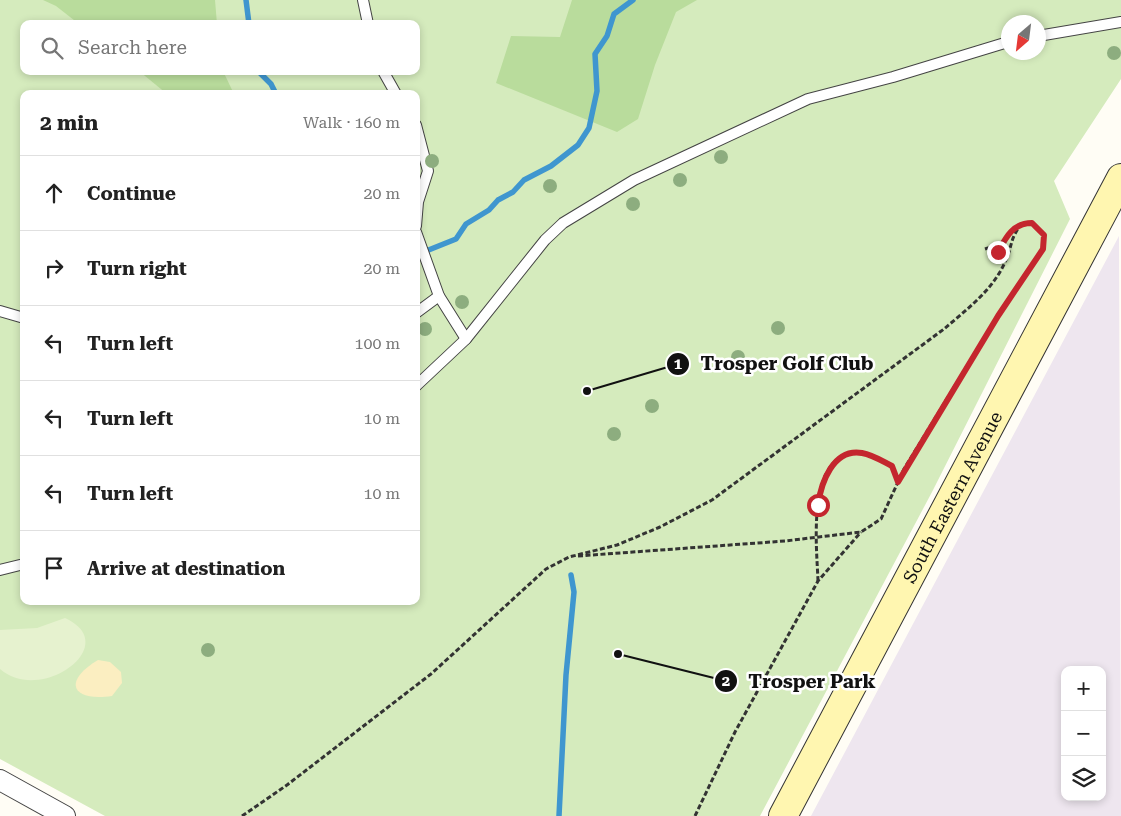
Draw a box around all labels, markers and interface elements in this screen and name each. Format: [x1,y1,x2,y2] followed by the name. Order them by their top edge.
[1001,15,1046,60] north arrow
[20,20,420,75] search box
[38,34,66,62] icon: search
[78,36,187,59] text: Search here
[40,111,98,135] text: 2 min
[303,113,400,132] text: Walk · 160 m
[40,179,68,207] icon: ahead
[87,182,176,205] text: Continue
[363,184,400,203] text: 20 m
[987,241,1010,264] route end
[40,254,68,282] icon: right
[87,257,187,280] text: Turn right
[363,259,400,278] text: 20 m
[40,329,68,357] icon: left
[87,332,173,355] text: Turn left
[354,334,400,353] text: 100 m
[666,347,884,381] callout: Trosper Golf Club
[700,352,874,375] text: Trosper Golf Club
[674,355,683,373] text: 1
[40,404,68,432] icon: left
[87,407,173,430] text: Turn left
[898,407,1006,586] street label: South Eastern Avenue
[363,409,400,428] text: 10 m
[40,479,68,507] icon: left
[87,482,173,505] text: Turn left
[363,484,400,503] text: 10 m
[807,494,830,517] route start
[40,554,68,582] icon: arrive
[87,557,285,580] text: Arrive at destination
[714,664,886,698] callout: Trosper Park
[1061,666,1106,801] map controls
[1061,666,1106,711] button: +
[748,670,876,693] text: Trosper Park
[722,672,730,690] text: 2
[1061,711,1106,756] button: −
[1061,756,1106,801] button: layers

